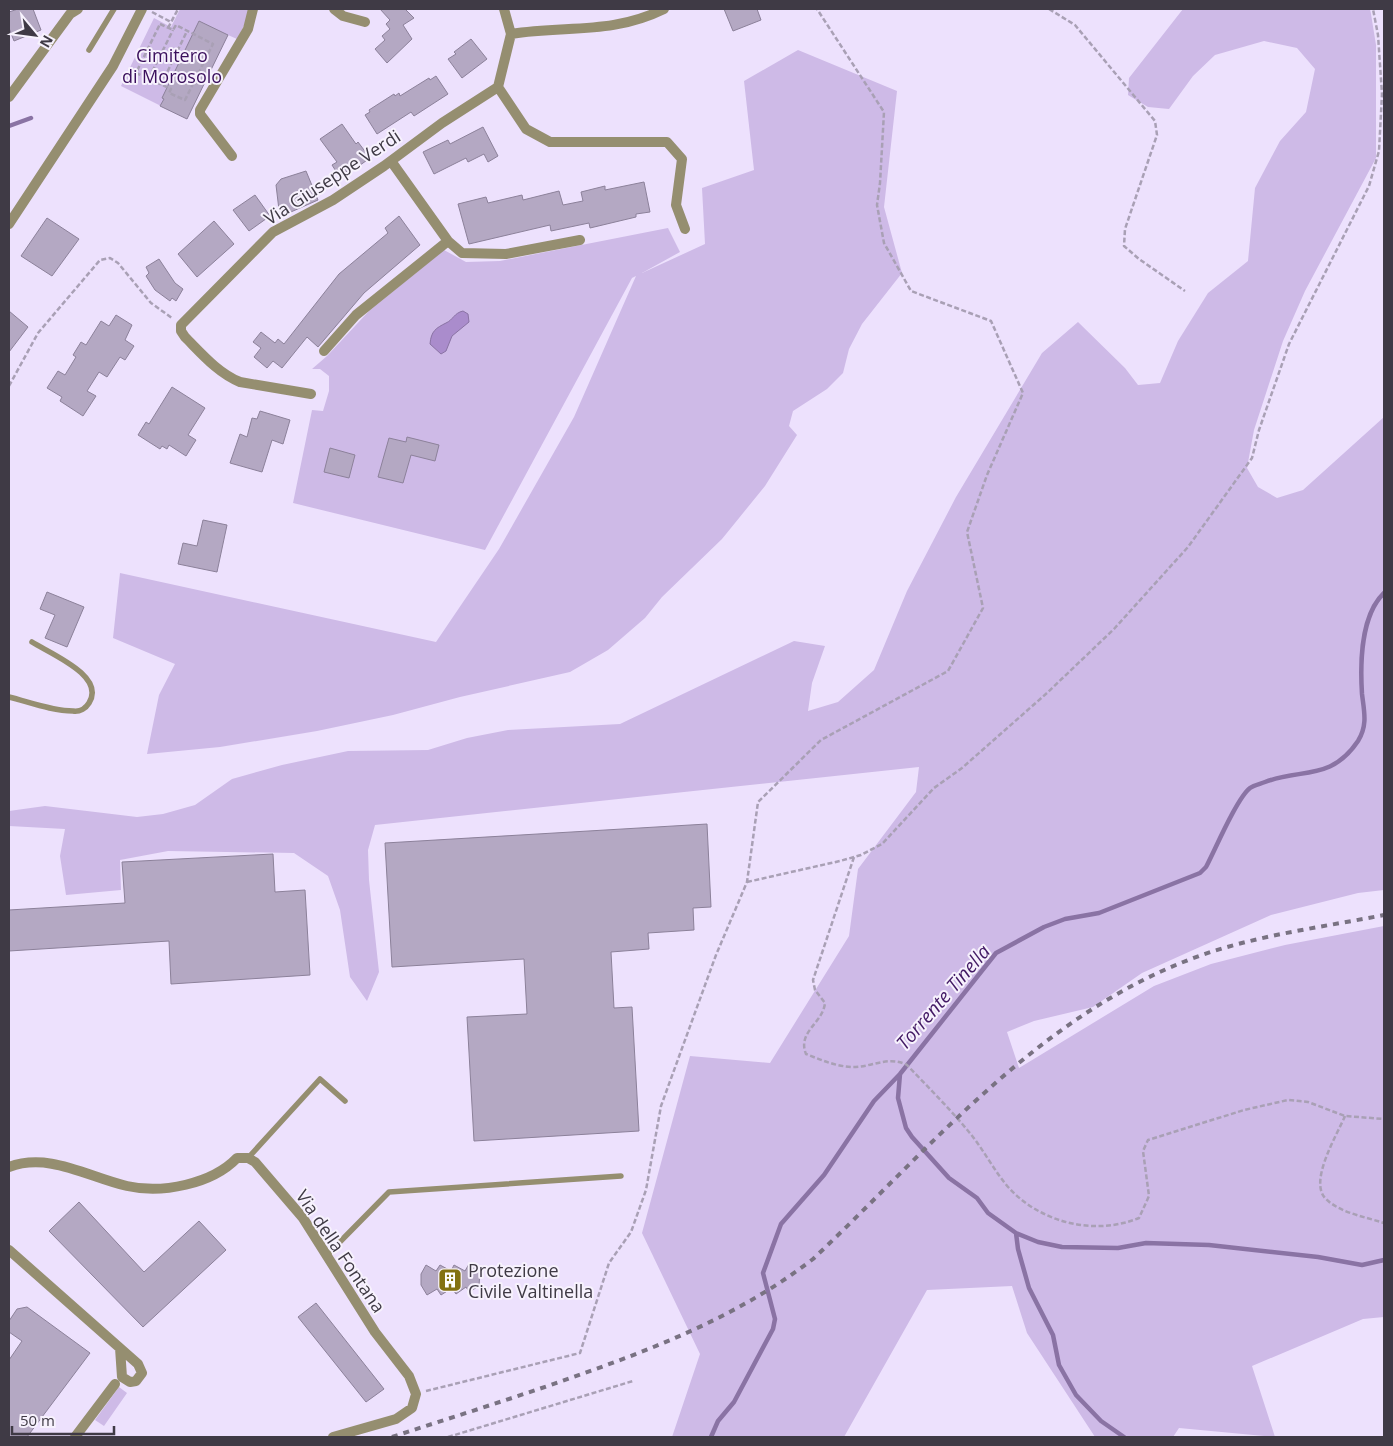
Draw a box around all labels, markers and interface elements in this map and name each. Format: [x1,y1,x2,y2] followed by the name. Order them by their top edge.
[10,10,60,60] north arrow
[36,32,58,51] text: N
[122,43,222,88] park label: Cimitero di Morosolo
[259,124,405,230] street label: Via Giuseppe Verdi
[890,939,996,1055] water label: Torrente Tinella
[291,1185,391,1317] street label: Via della Fontana
[468,1258,593,1303] place label: Protezione Civile Valtinella
[437,1267,463,1293] building icon: Protezione Civile Valtinella
[12,1404,115,1436] scale bar
[20,1410,55,1430] text: 50 m

